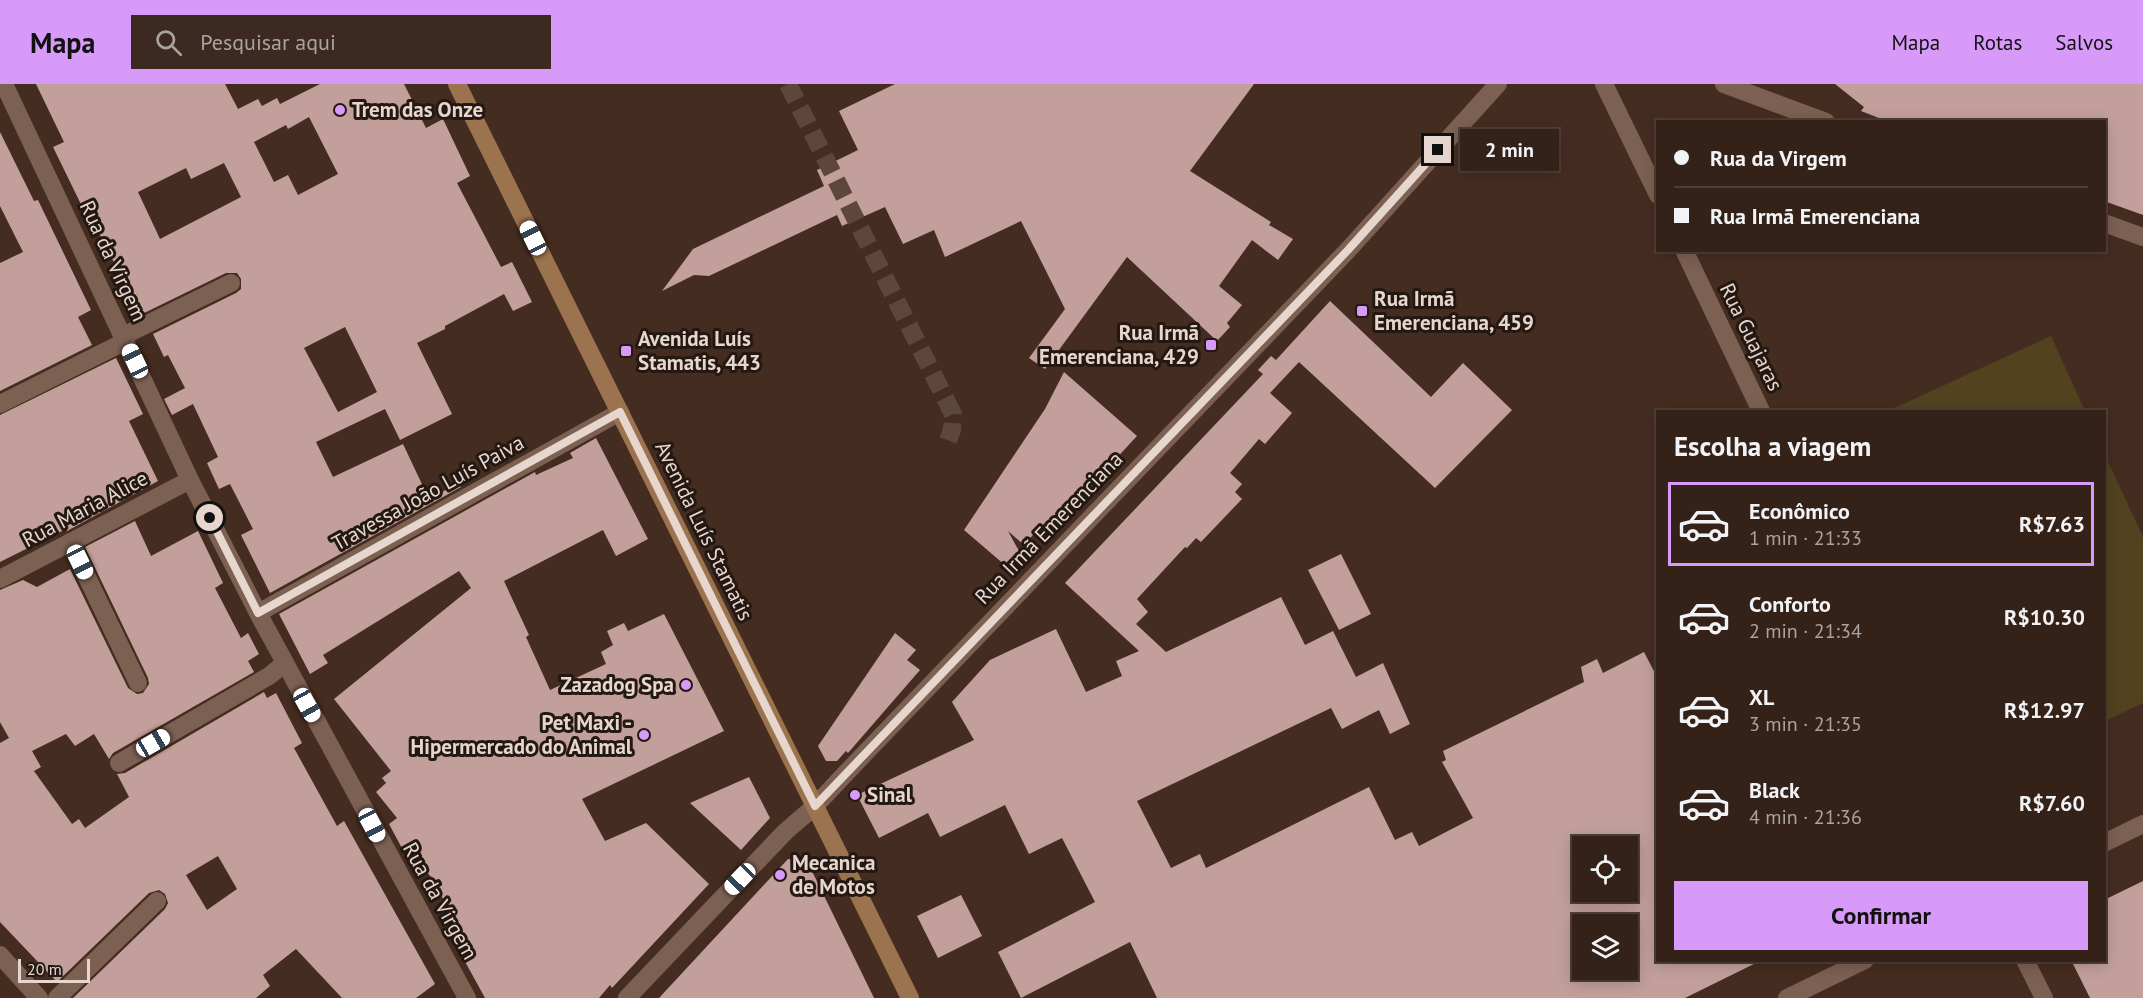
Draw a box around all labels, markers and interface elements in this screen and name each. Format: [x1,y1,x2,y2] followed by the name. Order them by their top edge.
[131,15,551,69] search box
[30,24,95,61] text: Mapa
[152,26,185,59] icon: search
[200,28,336,56] text: Pesquisar aqui
[1891,29,1940,56] text: Mapa
[1973,29,2022,56] text: Rotas
[2055,29,2113,56] text: Salvos
[352,96,483,123] place label: Trem das Onze
[333,103,347,117] marker: Trem das Onze
[1459,129,1558,171] callout: 2 min
[1424,136,1451,163] route end
[1485,137,1534,163] text: 2 min
[1710,144,1847,172] text: Rua da Virgem
[74,196,153,325] street label: Rua da Virgem
[1710,202,1920,230] text: Rua Irmã Emerenciana
[517,218,549,258] car
[1714,278,1789,395] street label: Rua Guajaras
[1374,285,1534,336] place label: Rua Irmã Emerenciana, 459
[1355,304,1369,318] marker: Rua Irmã Emerenciana, 459
[1039,319,1199,370] place label: Rua Irmã Emerenciana, 429
[638,325,761,376] place label: Avenida Luís Stamatis, 443
[1204,338,1218,352] marker: Rua Irmã Emerenciana, 429
[119,341,151,381] car
[619,344,633,358] marker: Avenida Luís Stamatis, 443
[327,429,528,557] street label: Travessa João Luís Paiva
[1674,429,1871,463] text: Escolha a viagem
[649,437,760,625] street label: Avenida Luís Stamatis
[969,446,1128,610] street label: Rua Irmã Emerenciana
[17,464,152,553] street label: Rua Maria Alice
[1677,497,1731,551] icon: car
[1749,497,1850,525] text: Econômico
[196,504,223,531] route start
[2019,510,2085,538] text: R$7.63
[1749,525,1862,551] text: 1 min · 21:33
[64,542,96,582] car
[1677,590,1731,644] icon: car
[1749,590,1831,618] text: Conforto
[2004,603,2085,631] text: R$10.30
[1749,618,1862,644] text: 2 min · 21:34
[560,671,674,698] place label: Zazadog Spa
[679,678,693,692] marker: Zazadog Spa
[1677,683,1731,737] icon: car
[1749,683,1774,711] text: XL
[290,685,324,725] car
[2004,696,2085,724] text: R$12.97
[411,709,633,760] place label: Pet Maxi - Hipermercado do Animal
[1749,711,1862,737] text: 3 min · 21:35
[133,726,173,760] car
[637,728,651,742] marker: Pet Maxi - Hipermercado do Animal
[1677,776,1731,830] icon: car
[1749,776,1800,804] text: Black
[867,781,913,808] place label: Sinal
[848,788,862,802] marker: Sinal
[2019,789,2085,817] text: R$7.60
[1749,804,1862,830] text: 4 min · 21:36
[356,805,388,845] car
[1572,836,1638,980] map controls
[1572,836,1638,902] button: locate
[397,837,484,964] street label: Rua da Virgem
[792,849,875,900] place label: Mecanica de Motos
[721,860,759,898] car
[773,868,787,882] marker: Mecanica de Motos
[1674,881,2088,950] button: Confirmar
[1572,914,1638,980] button: layers
[18,956,90,984] scale bar
[27,959,62,979] text: 20 m

